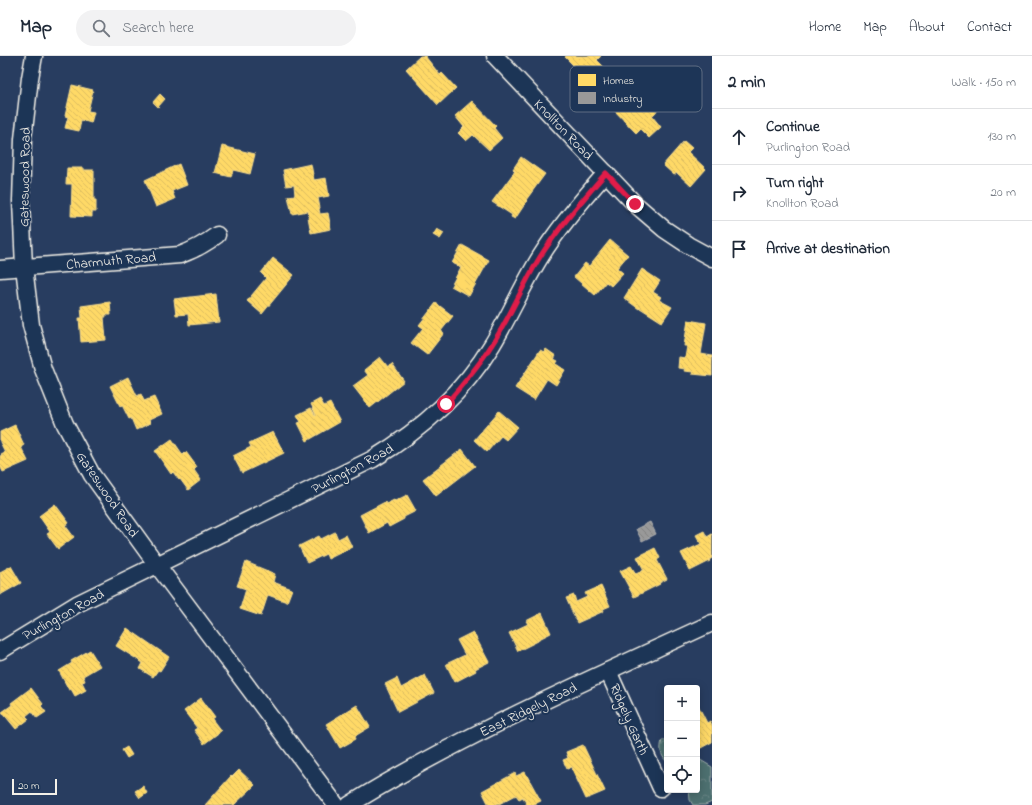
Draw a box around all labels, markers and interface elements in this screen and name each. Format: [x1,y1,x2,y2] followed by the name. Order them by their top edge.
[76,10,356,46] search box
[20,14,52,41] text: Map
[90,17,112,39] icon: search
[122,17,194,39] text: Search here
[809,17,841,38] text: Home
[863,17,887,38] text: Map
[909,17,945,38] text: About
[967,17,1012,38] text: Contact
[570,66,702,112] legend
[728,70,765,95] text: 2 min
[603,73,635,89] text: Homes
[951,73,1016,92] text: Walk · 150 m
[603,91,642,108] text: Industry
[528,95,598,166] street label: Knollton Road
[766,116,820,138] text: Continue
[728,126,750,148] icon: ahead
[14,127,37,227] street label: Gateswood Road
[988,127,1016,146] text: 130 m
[766,138,850,157] text: Purlington Road
[766,172,824,194] text: Turn right
[728,182,750,204] icon: right
[991,183,1016,202] text: 20 m
[766,194,839,213] text: Knollton Road
[626,195,644,213] route end
[728,238,750,260] icon: arrive
[766,238,890,260] text: Arrive at destination
[65,247,157,276] street label: Charmuth Road
[437,395,455,413] route start
[308,439,398,501] street label: Purlington Road
[70,448,143,542] street label: Gateswood Road
[19,584,109,647] street label: Purlington Road
[476,678,582,744] street label: East Ridgely Road
[603,680,654,759] street label: Ridgely Garth
[664,685,700,793] map controls
[664,685,700,721] button: +
[664,721,700,757] button: −
[664,757,700,793] button: locate
[12,777,57,796] scale bar
[18,778,40,794] text: 20 m

